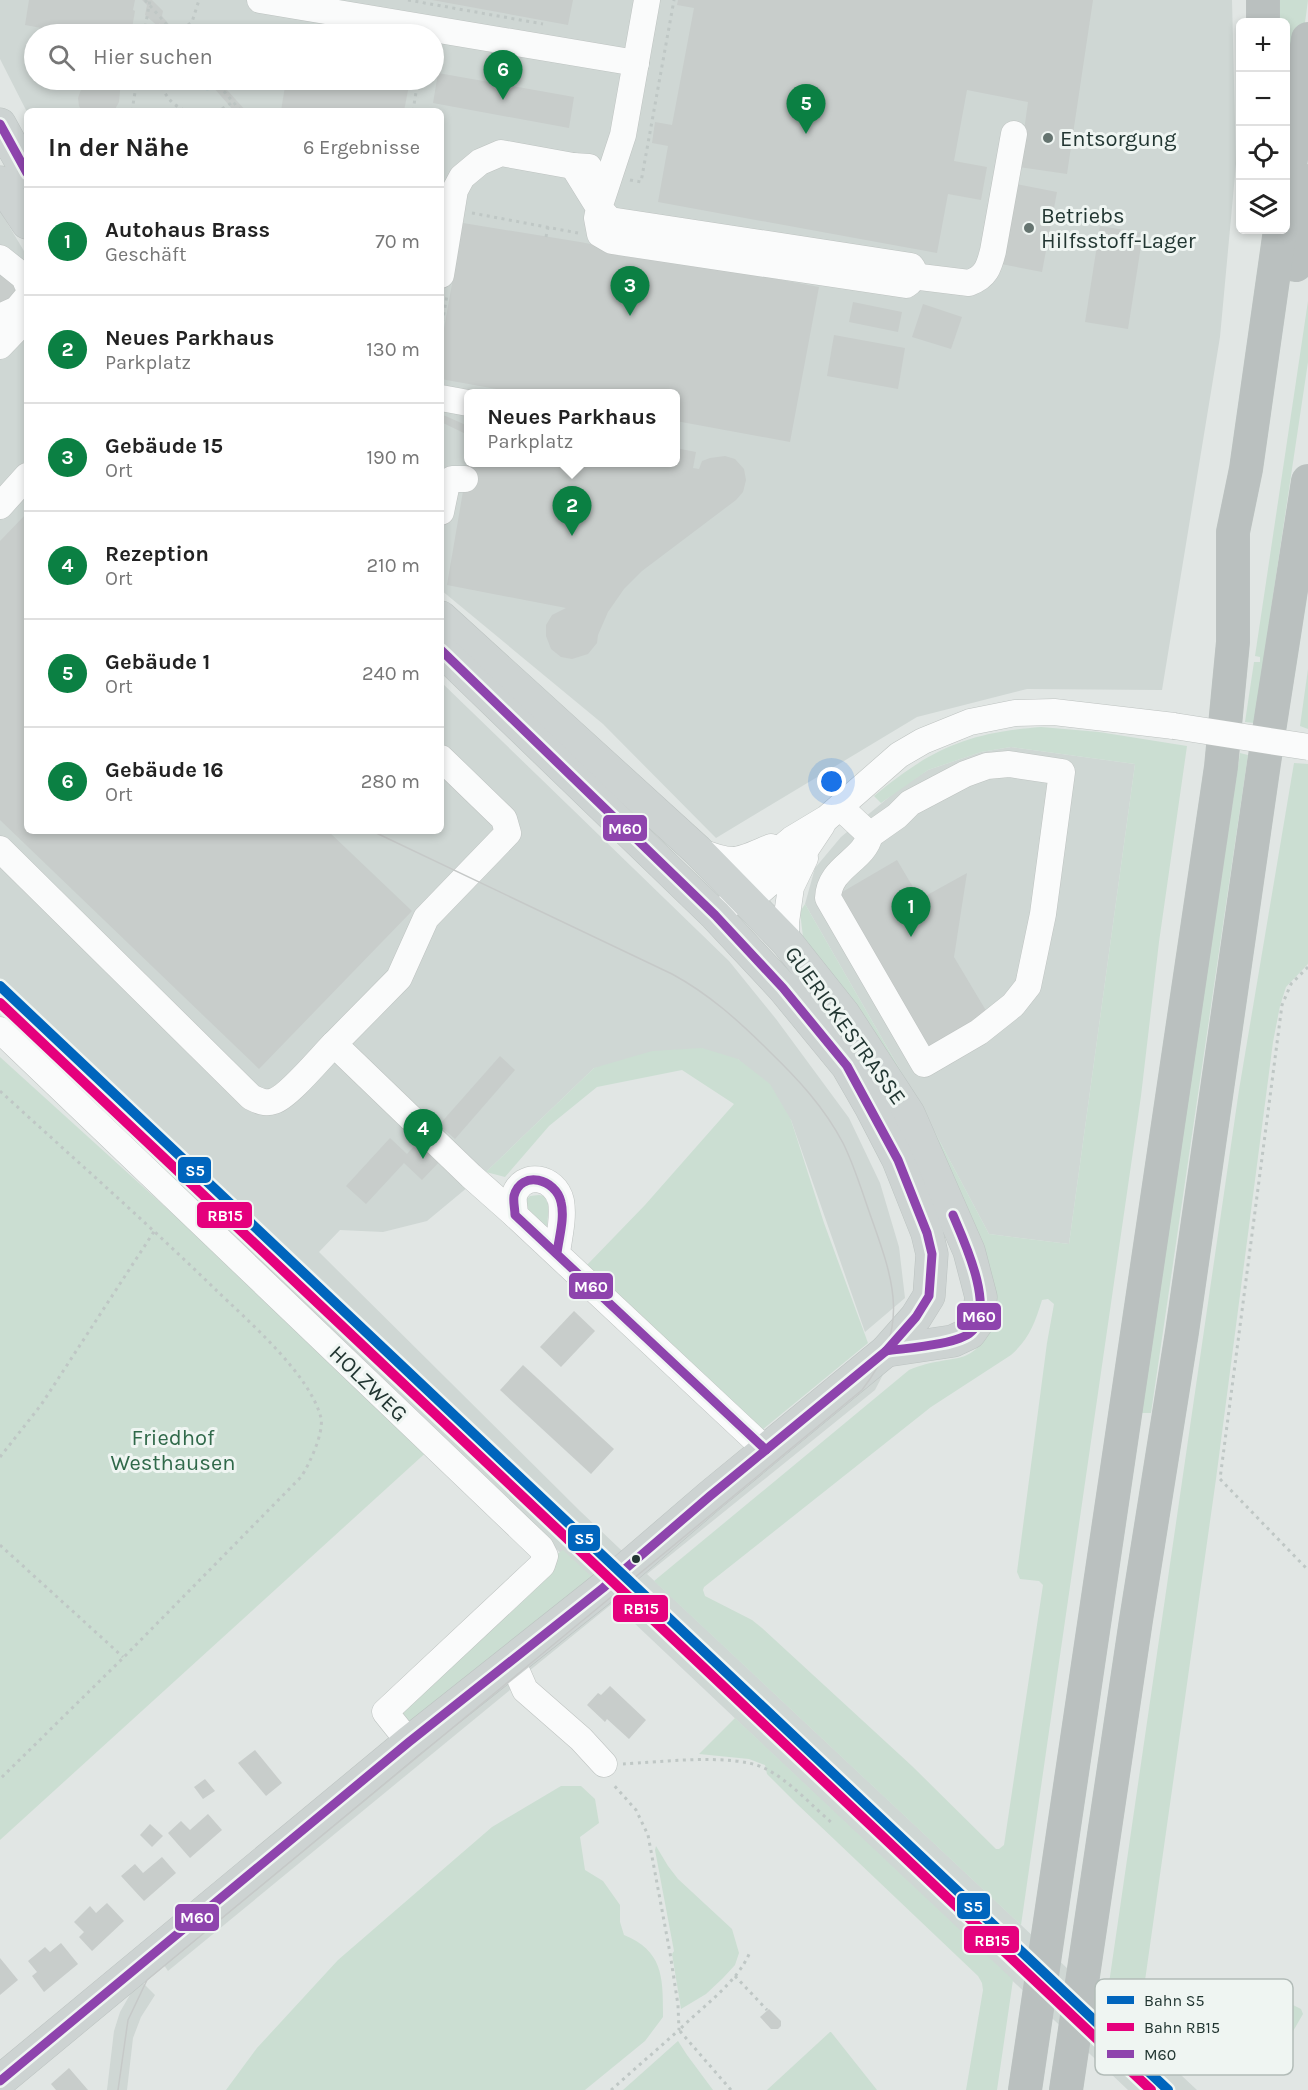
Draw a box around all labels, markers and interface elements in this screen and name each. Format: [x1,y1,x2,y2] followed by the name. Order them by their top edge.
[1236,18,1290,234] map controls
[1236,18,1290,72] button: +
[24,24,444,90] search box
[45,41,78,74] icon: search
[93,44,213,70] text: Hier suchen
[484,51,522,100] pin: 6
[1236,72,1290,126] button: −
[786,84,826,134] pin: 5
[1060,126,1177,152] place label: Entsorgung
[1236,126,1290,180] button: locate
[1041,131,1055,145] marker: Entsorgung
[48,132,189,163] text: In der Nähe
[303,136,420,159] text: 6 Ergebnisse
[1236,180,1290,234] button: layers
[1041,203,1196,254] place label: Betriebs Hilfsstoff-Lager
[105,217,270,243] text: Autohaus Brass
[1022,221,1036,235] marker: Betriebs Hilfsstoff-Lager
[64,230,71,253] text: 1
[375,230,420,253] text: 70 m
[105,243,186,266] text: Geschäft
[610,266,650,316] pin: 3
[105,325,274,351] text: Neues Parkhaus
[61,338,74,361] text: 2
[366,338,420,361] text: 130 m
[105,351,191,374] text: Parkplatz
[464,389,680,467] popup
[487,404,657,430] text: Neues Parkhaus
[487,430,573,453] text: Parkplatz
[105,433,223,459] text: Gebäude 15
[61,446,74,469] text: 3
[366,446,420,469] text: 190 m
[105,459,133,482] text: Ort
[552,486,592,536] pin: 2
[105,541,209,567] text: Rezeption
[62,554,73,577] text: 4
[366,554,420,577] text: 210 m
[105,567,133,590] text: Ort
[105,649,210,675] text: Gebäude 1
[62,662,73,685] text: 5
[362,662,420,685] text: 240 m
[105,675,133,698] text: Ort
[105,757,224,783] text: Gebäude 16
[817,767,846,796] your location
[61,770,74,793] text: 6
[361,770,420,793] text: 280 m
[105,783,133,806] text: Ort
[602,814,648,842] line badge: M60
[608,819,642,838] text: M60
[892,888,930,937] pin: 1
[779,941,911,1110] street label: GUERICKESTRASSE
[404,1110,442,1159] pin: 4
[177,1156,212,1184] line badge: S5
[185,1161,205,1180] text: S5
[196,1201,253,1229] line badge: RB15
[207,1206,243,1225] text: RB15
[568,1272,614,1300] line badge: M60
[574,1277,608,1296] text: M60
[956,1302,1002,1331] line badge: M60
[962,1307,996,1326] text: M60
[324,1340,413,1427] street label: HOLZWEG
[111,1425,235,1476] park label: Friedhof Westhausen
[567,1524,601,1552] line badge: S5
[574,1529,594,1548] text: S5
[630,1553,642,1565] unlabelled marker
[612,1594,669,1623] line badge: RB15
[623,1599,659,1618] text: RB15
[956,1892,991,1920] line badge: S5
[963,1897,983,1916] text: S5
[174,1903,220,1932] line badge: M60
[180,1908,214,1927] text: M60
[963,1925,1020,1954] line badge: RB15
[974,1931,1010,1950] text: RB15
[1095,1979,1293,2075] legend
[1144,1991,1205,2010] text: Bahn S5
[1144,2018,1220,2037] text: Bahn RB15
[1144,2045,1176,2064] text: M60

